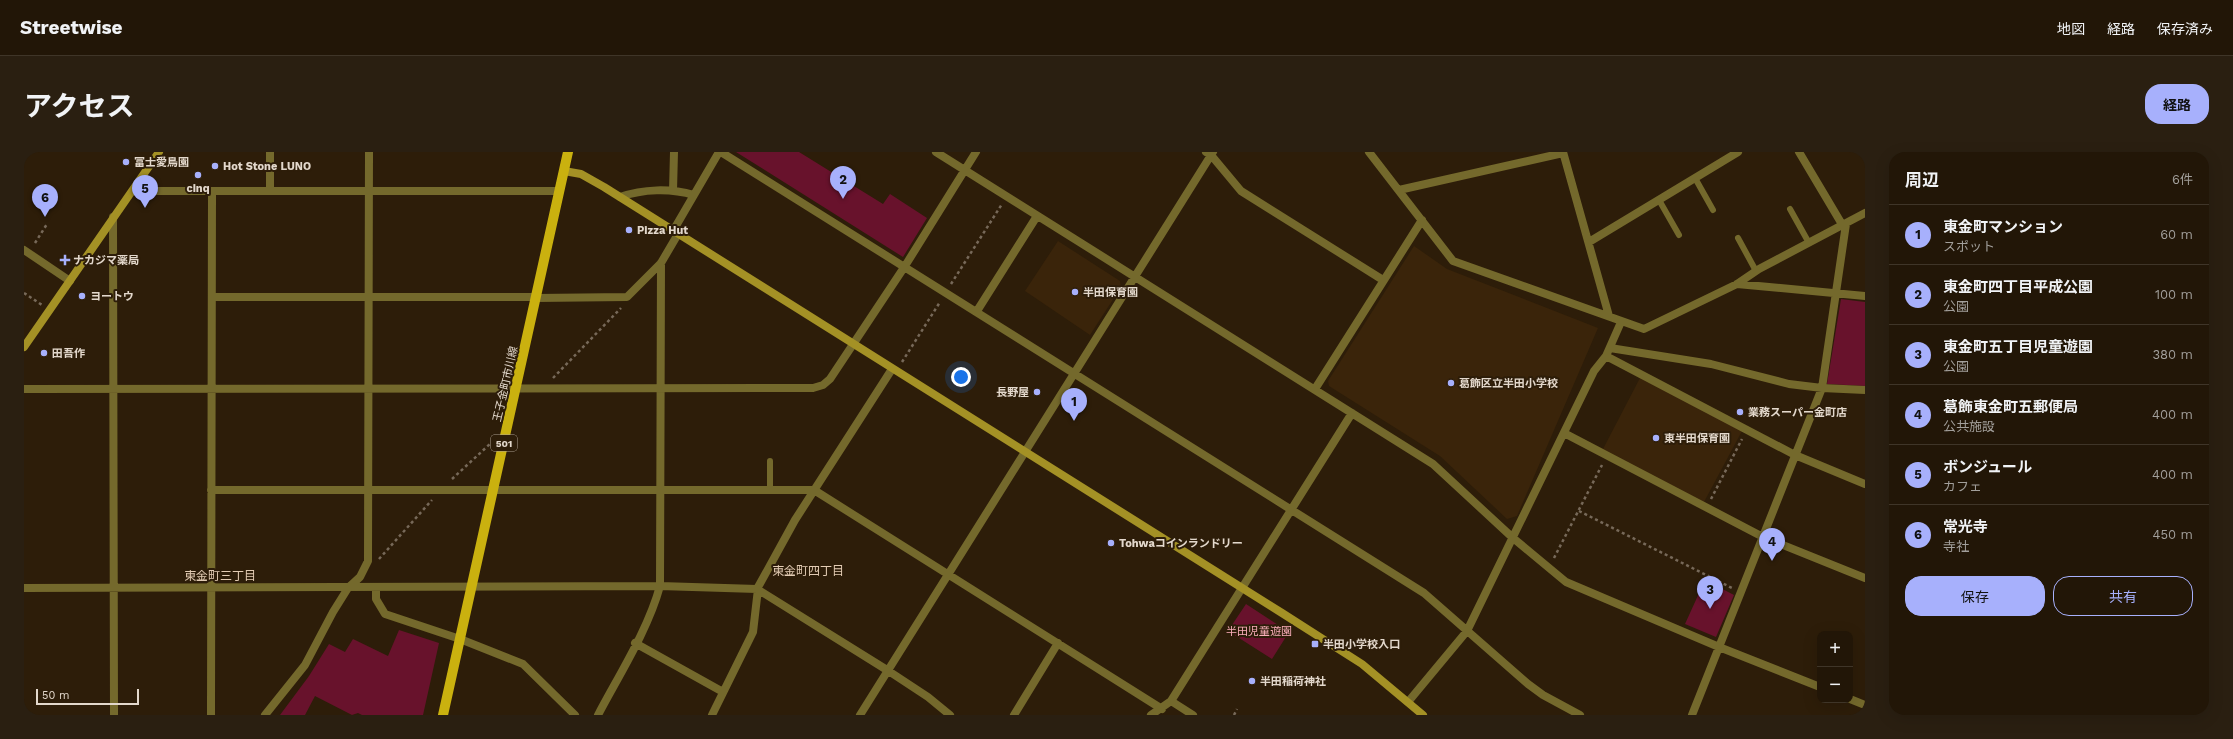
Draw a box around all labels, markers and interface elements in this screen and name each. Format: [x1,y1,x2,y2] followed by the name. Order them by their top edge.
[20,16,123,39] text: Streetwise
[2057,21,2085,37] text: 地図
[2107,21,2135,37] text: 経路
[2157,21,2213,37] text: 保存済み
[2145,84,2209,124] button: 経路
[24,90,135,123] text: アクセス
[134,156,189,169] place label: 富士愛鳥園
[121,157,131,167] marker: 富士愛鳥園
[223,160,311,173] place label: Hot Stone LUNO
[210,161,220,171] marker: Hot Stone LUNO
[830,166,856,199] pin: 2
[193,170,203,180] marker: cinq
[1905,170,1939,190] text: 周辺
[2172,172,2193,187] text: 6件
[132,175,158,208] pin: 5
[186,182,210,195] place label: cinq
[32,184,58,217] pin: 6
[1943,218,2063,236] text: 東金町マンション
[637,224,688,237] place label: Pizza Hut
[624,225,634,235] marker: Pizza Hut
[1915,227,1921,242] text: 1
[2160,227,2193,242] text: 60 m
[1943,239,1995,254] text: スポット
[73,254,139,267] place label: ナカジマ薬局
[60,255,70,265] marker: ナカジマ薬局
[1943,278,2093,296] text: 東金町四丁目平成公園
[1083,286,1138,299] place label: 半田保育園
[1070,287,1080,297] marker: 半田保育園
[1914,287,1922,302] text: 2
[2155,287,2193,302] text: 100 m
[90,290,134,303] place label: ヨートウ
[77,291,87,301] marker: ヨートウ
[1943,299,1969,314] text: 公園
[1943,338,2093,356] text: 東金町五丁目児童遊園
[490,345,520,423] street label: 王子金町市川線
[52,347,85,360] place label: 田吾作
[1914,347,1922,362] text: 3
[2153,347,2193,362] text: 380 m
[39,348,49,358] marker: 田吾作
[1943,359,1969,374] text: 公園
[951,367,971,387] your location
[1459,377,1558,390] place label: 葛飾区立半田小学校
[1446,378,1456,388] marker: 葛飾区立半田小学校
[996,386,1029,399] place label: 長野屋
[1032,387,1042,397] marker: 長野屋
[1061,388,1087,421] pin: 1
[1943,398,2078,416] text: 葛飾東金町五郵便局
[1748,406,1847,419] place label: 業務スーパー金町店
[1735,407,1745,417] marker: 業務スーパー金町店
[1914,407,1922,422] text: 4
[2152,407,2193,422] text: 400 m
[1943,419,1995,434] text: 公共施設
[1664,432,1730,445] place label: 東半田保育園
[1651,433,1661,443] marker: 東半田保育園
[491,435,517,451] road number: 501
[1943,458,2032,476] text: ボンジュール
[1914,467,1922,482] text: 5
[2152,467,2193,482] text: 400 m
[1943,479,1982,494] text: カフェ
[1943,518,1988,536] text: 常光寺
[1914,527,1922,542] text: 6
[2153,527,2193,542] text: 450 m
[1759,528,1785,561] pin: 4
[1119,537,1243,550] place label: Tohwaコインランドリー
[1106,538,1116,548] marker: Tohwaコインランドリー
[1943,539,1969,554] text: 寺社
[772,564,844,578] district label: 東金町四丁目
[184,569,256,583] district label: 東金町三丁目
[1697,576,1723,609] pin: 3
[1905,576,2045,616] button: 保存
[2053,576,2193,616] button: 共有
[1226,625,1292,638] park label: 半田児童遊園
[1817,631,1853,703] map controls
[1817,631,1853,667] button: +
[1323,638,1400,651] place label: 半田小学校入口
[1310,639,1320,649] marker: 半田小学校入口
[1817,667,1853,703] button: −
[1260,675,1326,688] place label: 半田稲荷神社
[1247,676,1257,686] marker: 半田稲荷神社
[36,687,139,706] scale bar
[42,689,69,702] text: 50 m

